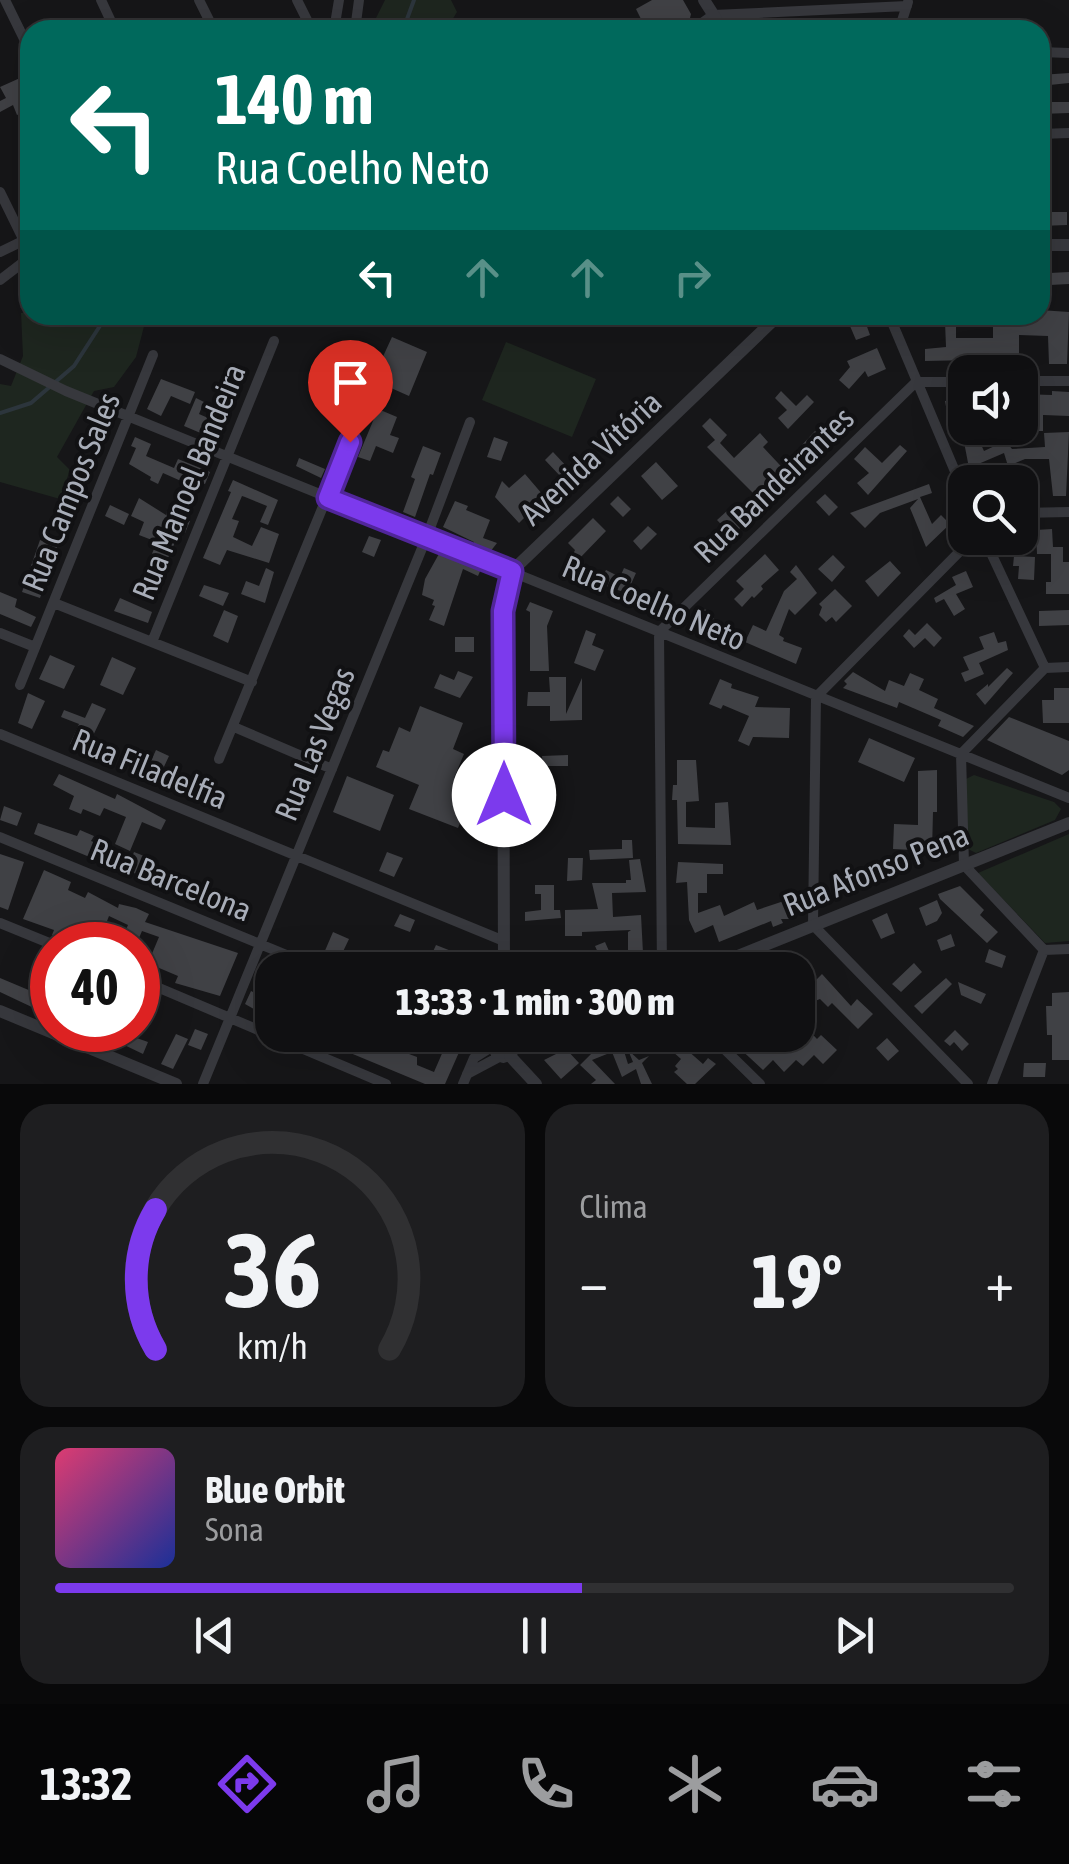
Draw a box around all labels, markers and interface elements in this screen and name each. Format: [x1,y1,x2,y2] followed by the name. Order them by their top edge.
[215,59,374,139] text: 140 m
[50,60,180,190] icon: left
[215,142,490,194] text: Rua Coelho Neto
[350,250,405,305] icon: left
[455,250,510,305] icon: ahead
[560,250,615,305] icon: ahead
[665,250,720,305] icon: right
[308,340,393,443] pin
[323,355,378,410] icon: arrive
[948,355,1038,555] map controls
[948,355,1038,445] button: sound
[124,358,253,605] street label: Rua Manoel Bandeira
[513,383,669,532] street label: Avenida Vitória
[14,387,127,597] street label: Rua Campos Sales
[686,399,861,570] street label: Rua Bandeirantes
[948,465,1038,555] button: search
[557,547,751,658] street label: Rua Coelho Neto
[267,662,362,826] street label: Rua Las Vegas
[67,721,233,816] street label: Rua Filadelfia
[452,743,556,847] position arrow
[778,816,974,924] street label: Rua Afonso Pena
[85,831,257,929] street label: Rua Barcelona
[30,922,160,1052] speed limit sign: 40
[395,980,675,1023] text: 13:33 · 1 min · 300 m
[580,1188,648,1225] text: Clima
[223,1210,321,1329] text: 36
[751,1238,842,1324] text: 19°
[580,1250,608,1313] text: −
[985,1250,1014,1313] text: +
[237,1326,308,1367] text: km/h
[205,1468,345,1511] text: Blue Orbit
[205,1511,264,1548] text: Sona
[187,1608,242,1663] icon: previous
[507,1608,562,1663] icon: pause
[827,1608,882,1663] icon: next
[212,1749,282,1819] icon: directions
[361,1749,431,1819] icon: music
[511,1749,581,1819] icon: phone
[660,1749,730,1819] icon: climate
[810,1749,880,1819] icon: car
[959,1749,1029,1819] icon: filters
[40,1758,132,1810] text: 13:32

